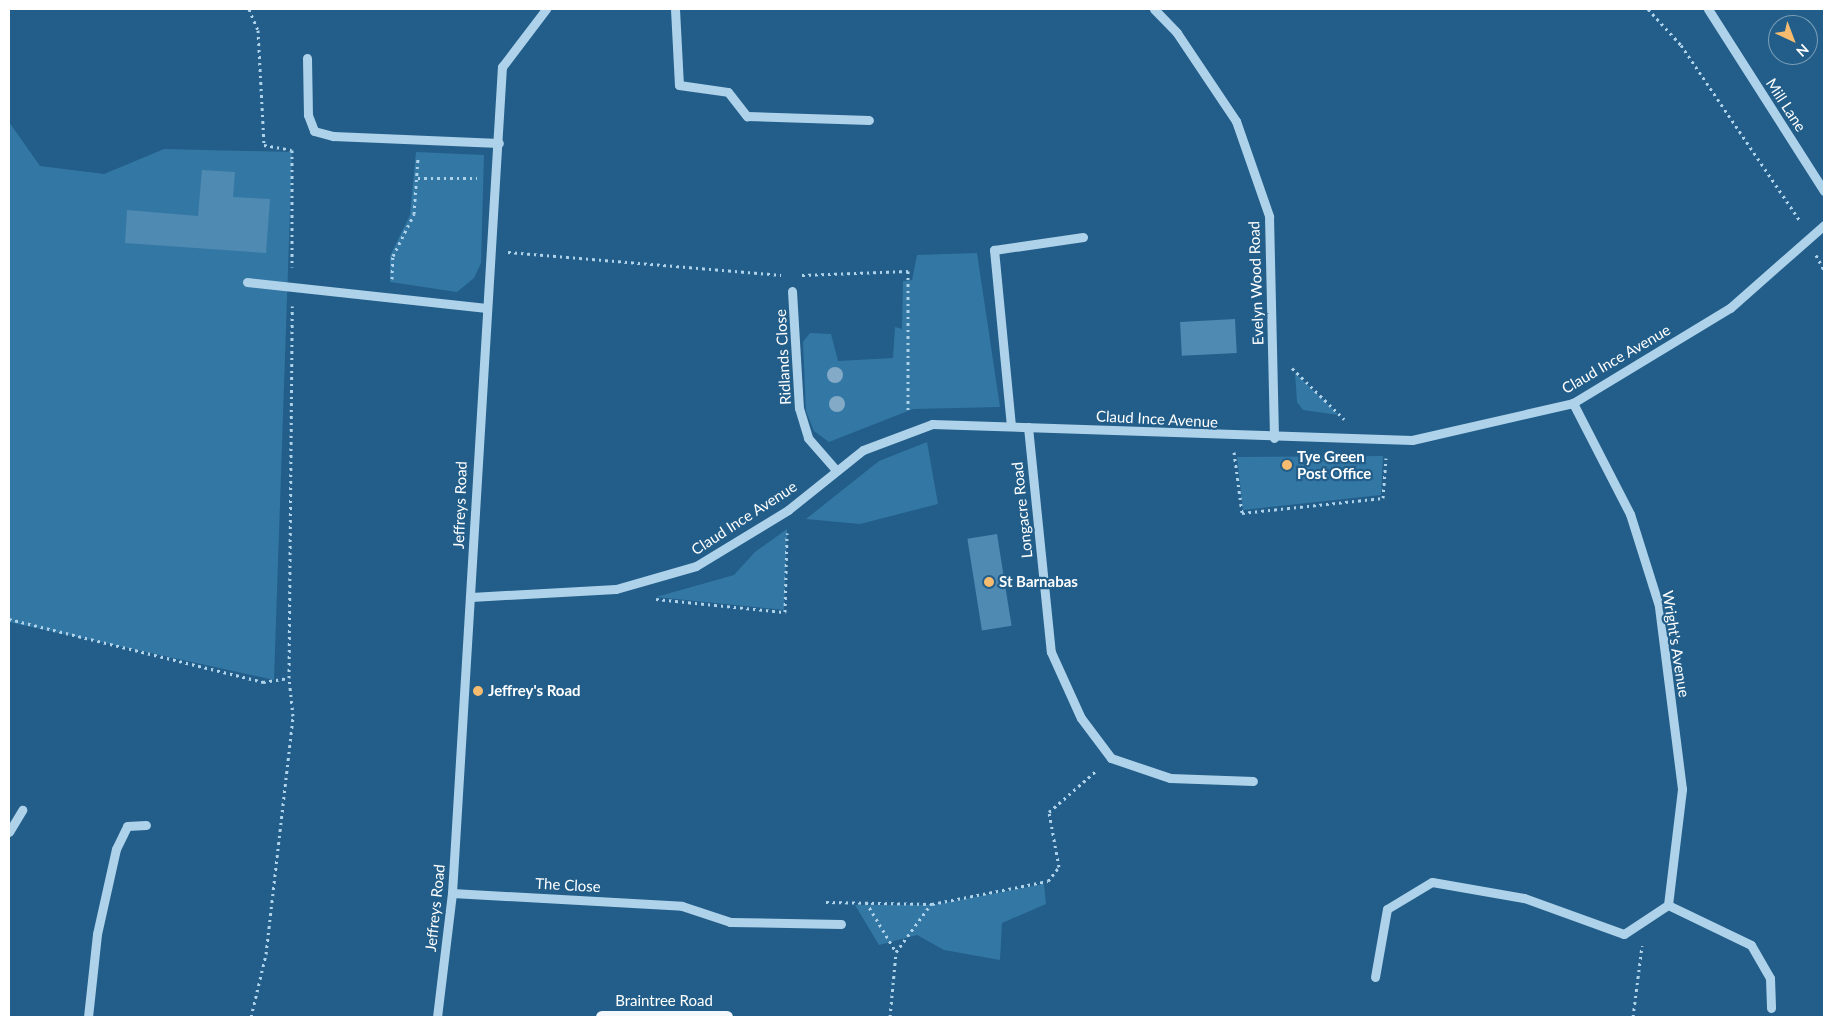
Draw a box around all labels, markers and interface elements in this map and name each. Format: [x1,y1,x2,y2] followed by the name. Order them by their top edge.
[1768,15,1818,65] north arrow
[1793,41,1813,60] text: N
[1762,75,1810,135] street label: Mill Lane
[1245,220,1267,346] street label: Evelyn Wood Road
[772,309,794,405] street label: Ridlands Close
[1558,321,1674,397] street label: Claud Ince Avenue
[1095,407,1219,431] street label: Claud Ince Avenue
[1297,447,1371,482] place label: Tye Green Post Office
[1281,459,1293,471] marker: Tye Green Post Office
[449,461,471,549] street label: Jeffreys Road
[1008,461,1036,559] street label: Longacre Road
[688,477,800,559] street label: Claud Ince Avenue
[999,573,1078,591] place label: St Barnabas
[983,576,995,588] marker: St Barnabas
[1659,589,1693,699] street label: Wright's Avenue
[488,682,581,700] place label: Jeffrey's Road
[472,685,484,697] marker: Jeffrey's Road
[421,863,449,953] street label: Jeffreys Road
[535,874,601,896] street label: The Close
[615,992,713,1010] street label: Braintree Road

